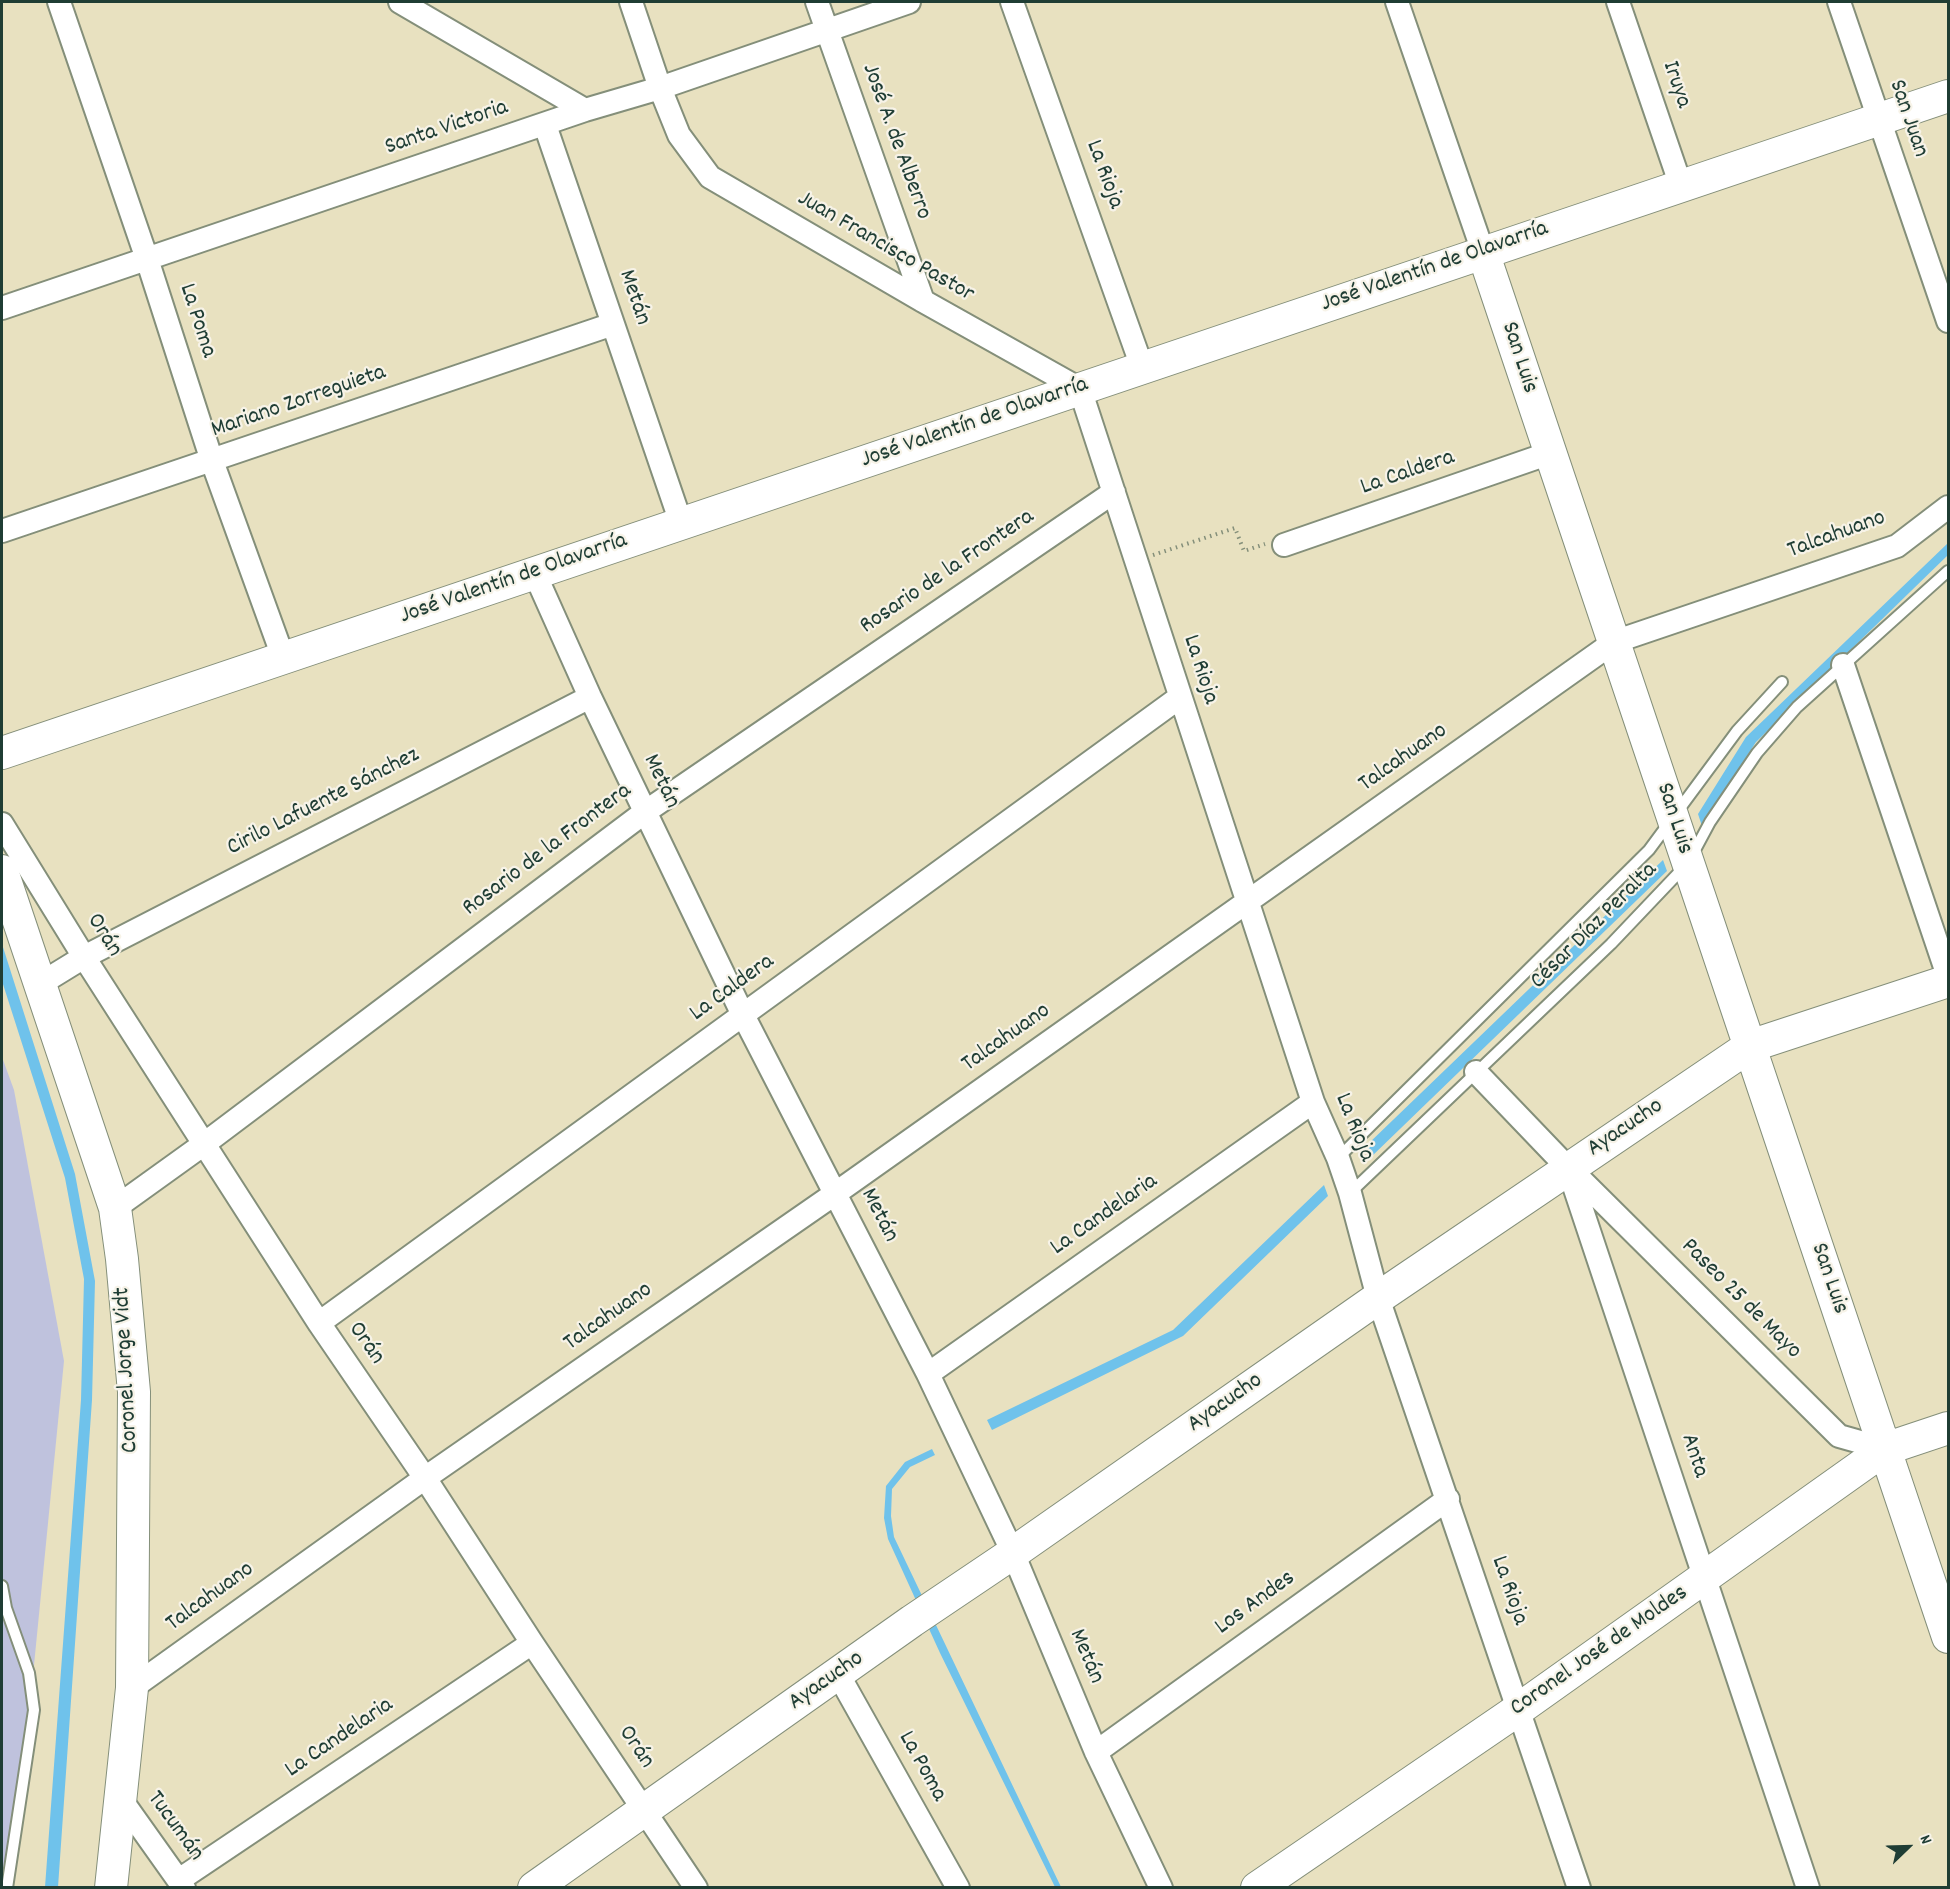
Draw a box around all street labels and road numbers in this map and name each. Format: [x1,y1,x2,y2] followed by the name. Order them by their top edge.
[1654,58,1696,112] street label: Iruya
[854,60,936,224] street label: José A. de Alberro
[1880,77,1934,161] street label: San Juan
[382,95,512,163] street label: Santa Victoria
[1077,137,1129,213] street label: La Rioja
[791,186,979,310] street label: Juan Francisco Pastor
[1318,216,1552,320] street label: José Valentín de Olavarría
[610,267,656,329] street label: Metán
[171,280,221,362] street label: La Poma
[1493,319,1543,397] street label: San Luis
[208,360,390,446] street label: Mariano Zorreguieta
[858,372,1092,476] street label: José Valentín de Olavarría
[1357,445,1459,503] street label: La Caldera
[855,504,1041,642] street label: Rosario de la Frontera
[1784,505,1890,567] street label: Talcahuano
[397,528,631,632] street label: José Valentín de Olavarría
[1174,632,1224,708] street label: La Rioja
[1354,718,1454,800] street label: Talcahuano
[223,742,425,864] street label: Cirilo Lafuente Sánchez
[635,750,685,814] street label: Metán
[458,778,638,924] street label: Rosario de la Frontera
[1648,780,1698,858] street label: San Luis
[1525,857,1665,997] street label: César Díaz Peralta
[79,909,127,963] street label: Orán
[685,949,781,1029] street label: La Caldera
[957,998,1057,1080] street label: Talcahuano
[1326,1090,1380,1166] street label: La Rioja
[1583,1093,1669,1165] street label: Ayacucho
[1046,1169,1164,1263] street label: La Candelaria
[852,1184,904,1248] street label: Metán
[1674,1234,1806,1366] street label: Paseo 25 de Mayo
[1802,1240,1854,1318] street label: San Luis
[559,1277,659,1359] street label: Talcahuano
[109,1286,147,1454] street label: Coronel Jorge Vidt
[340,1317,390,1371] street label: Orán
[1183,1368,1269,1440] street label: Ayacucho
[1672,1430,1714,1482] street label: Anta
[1483,1553,1533,1629] street label: La Rioja
[161,1556,261,1640] street label: Talcahuano
[1210,1565,1302,1643] street label: Los Andes
[1506,1580,1694,1724] street label: Coronel José de Moldes
[1061,1625,1109,1689] street label: Metán
[784,1646,870,1718] street label: Ayacucho
[281,1692,399,1786] street label: La Candelaria
[610,1721,660,1775] street label: Orán
[890,1727,952,1807] street label: La Poma
[139,1786,209,1868] street label: Tucumán

